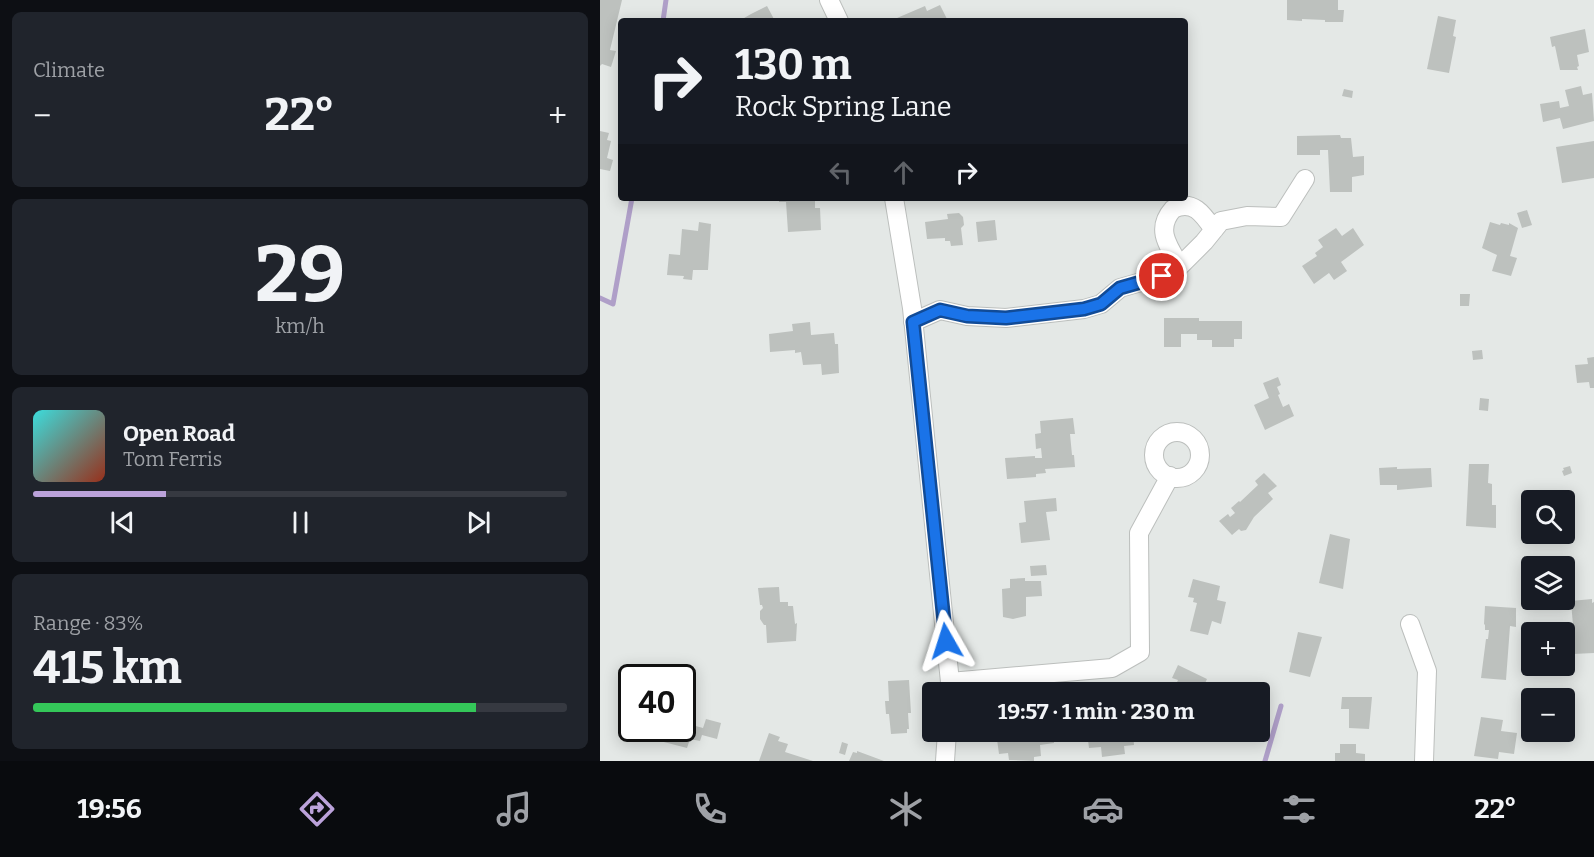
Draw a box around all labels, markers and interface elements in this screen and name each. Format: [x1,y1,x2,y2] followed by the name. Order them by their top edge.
[735,40,852,90] text: 130 m
[636,42,714,120] icon: right
[33,58,105,82] text: Climate
[264,88,335,142] text: 22°
[735,91,952,123] text: Rock Spring Lane
[33,96,51,136] text: −
[548,96,567,136] text: +
[824,156,857,189] icon: left
[887,156,920,189] icon: ahead
[950,156,983,189] icon: right
[255,228,345,322] text: 29
[1136,250,1187,301] pin
[1145,259,1178,292] icon: arrive
[275,314,325,338] text: km/h
[123,420,235,447] text: Open Road
[123,447,222,471] text: Tom Ferris
[1521,490,1575,742] map controls
[1521,490,1575,544] button: search
[106,506,139,539] icon: previous
[284,506,317,539] icon: pause
[462,506,495,539] icon: next
[1521,556,1575,610] button: layers
[914,609,978,673] position arrow
[33,611,143,635] text: Range · 83%
[1521,622,1575,676] button: +
[33,641,182,695] text: 415 km
[618,664,696,742] speed limit sign: 40
[1521,688,1575,742] button: −
[998,698,1194,725] text: 19:57 · 1 min · 230 m
[296,788,338,830] icon: directions
[493,788,535,830] icon: music
[689,788,731,830] icon: phone
[885,788,927,830] icon: climate
[1082,788,1124,830] icon: car
[1278,788,1320,830] icon: filters
[77,793,142,825] text: 19:56
[1474,793,1517,825] text: 22°

